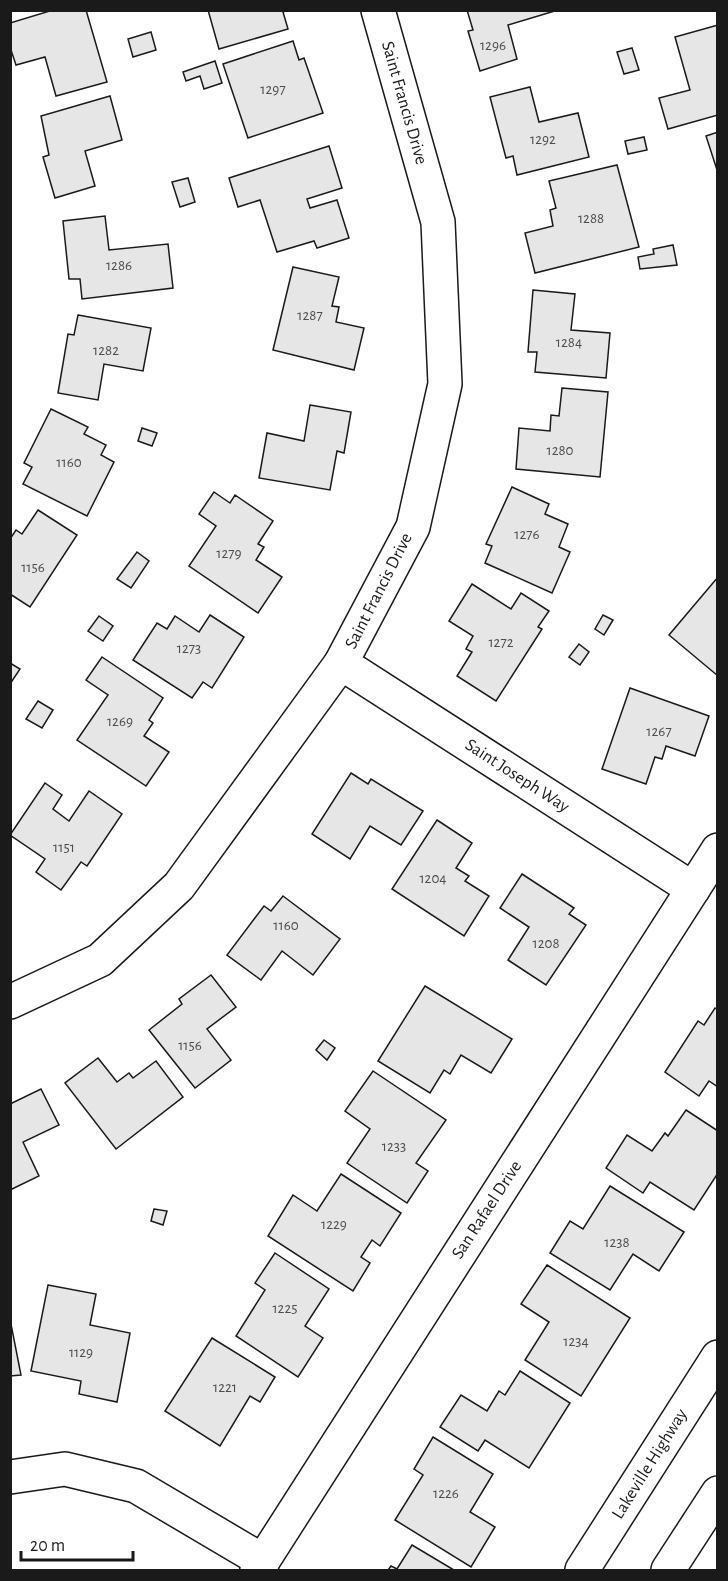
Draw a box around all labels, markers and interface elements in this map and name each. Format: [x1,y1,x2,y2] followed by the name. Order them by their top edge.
[480,38,506,53] house number: 1296
[378,39,430,167] street label: Saint Francis Drive
[260,82,286,97] house number: 1297
[530,132,556,147] house number: 1292
[578,211,604,226] house number: 1288
[106,258,132,273] house number: 1286
[297,308,323,323] house number: 1287
[556,335,582,350] house number: 1284
[93,343,119,358] house number: 1282
[546,443,574,458] house number: 1280
[56,455,82,470] house number: 1160
[514,527,540,542] house number: 1276
[342,530,416,652] street label: Saint Francis Drive
[216,546,242,561] house number: 1279
[21,560,45,575] house number: 1156
[488,635,514,650] house number: 1272
[177,641,201,656] house number: 1273
[107,714,133,729] house number: 1269
[646,724,672,739] house number: 1267
[462,736,573,816] street label: Saint Joseph Way
[53,840,75,855] house number: 1151
[419,871,447,886] house number: 1204
[273,918,299,933] house number: 1160
[532,936,560,951] house number: 1208
[178,1038,202,1053] house number: 1156
[382,1139,406,1154] house number: 1233
[449,1158,525,1262] street label: San Rafael Drive
[321,1217,347,1232] house number: 1229
[604,1235,630,1250] house number: 1238
[272,1301,298,1316] house number: 1225
[563,1334,589,1349] house number: 1234
[69,1345,93,1360] house number: 1129
[213,1380,237,1395] house number: 1221
[609,1405,691,1522] street label: Lakeville Highway
[433,1486,459,1501] house number: 1226
[21,1524,134,1562] scale bar
[30,1537,65,1555] text: 20 m

